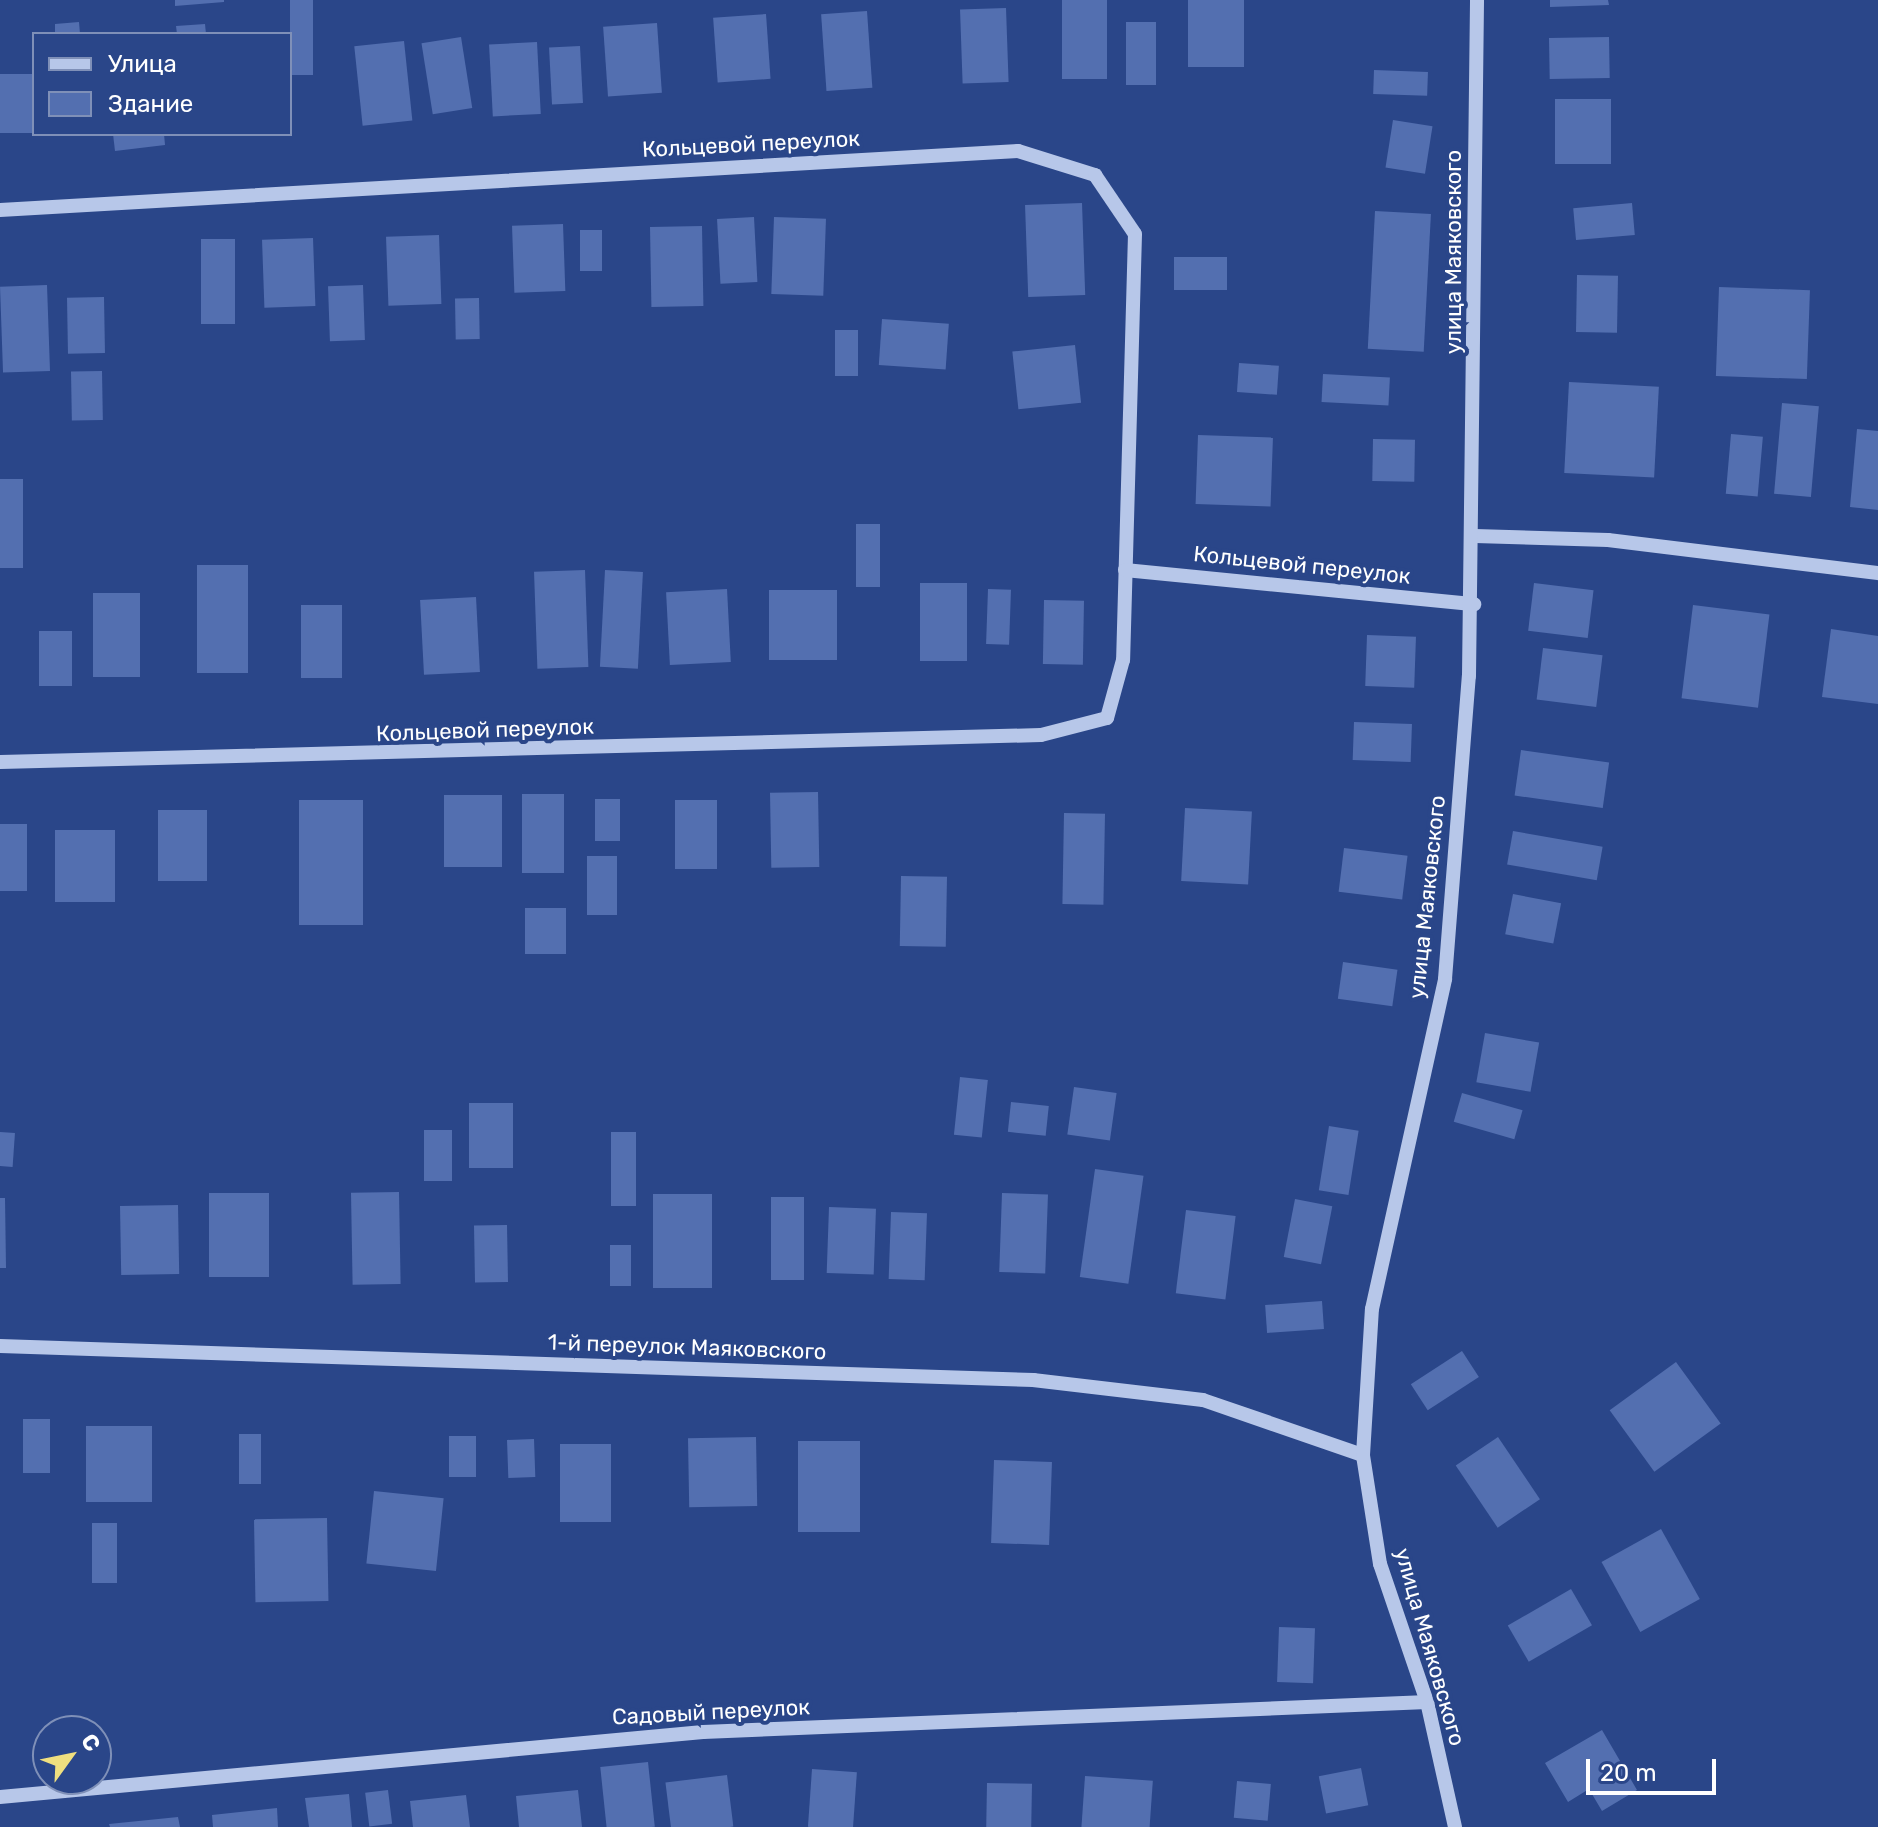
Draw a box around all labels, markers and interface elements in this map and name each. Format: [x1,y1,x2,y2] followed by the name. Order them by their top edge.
[32,32,292,136] legend
[108,50,177,78] text: Улица
[108,90,193,118] text: Здание
[641,125,861,163] street label: Кольцевой переулок
[1441,150,1467,354] street label: улица Маяковского
[1192,540,1412,590] street label: Кольцевой переулок
[376,713,594,747] street label: Кольцевой переулок
[1403,794,1451,1000] street label: улица Маяковского
[547,1329,827,1365] street label: 1-й переулок Маяковского
[1389,1545,1471,1749] street label: улица Маяковского
[611,1694,811,1730] street label: Садовый переулок
[32,1715,112,1795] north arrow
[75,1729,106,1757] text: С
[1590,1743,1720,1793] scale bar
[1600,1759,1657,1787] text: 20 m

